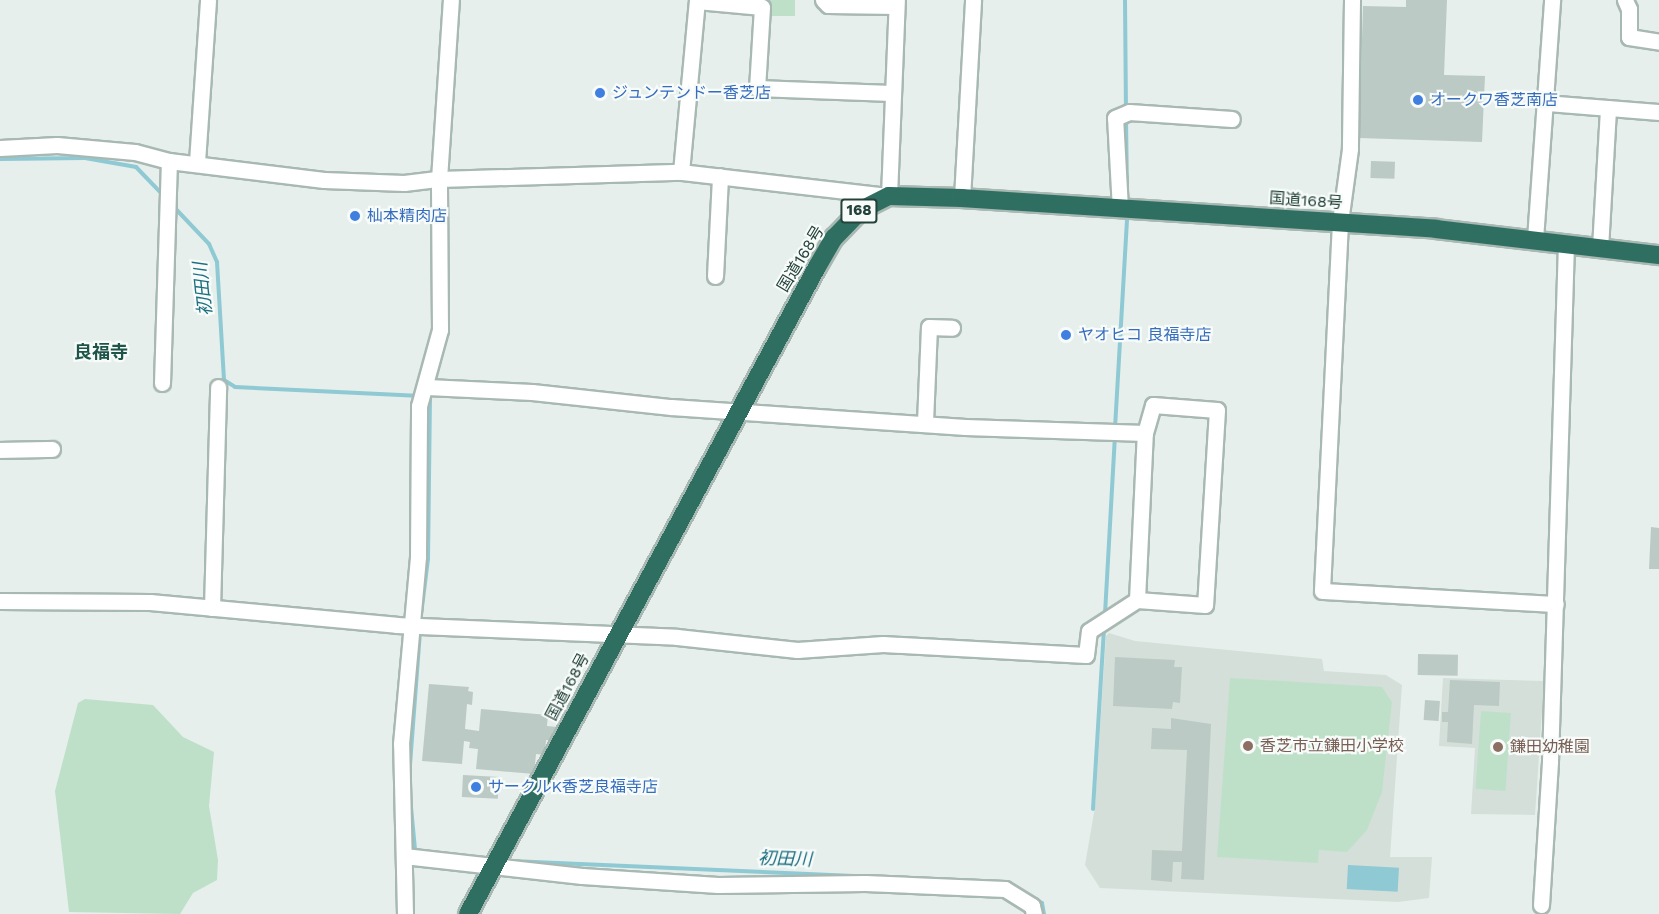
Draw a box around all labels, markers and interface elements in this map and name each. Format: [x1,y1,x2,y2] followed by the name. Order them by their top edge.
[612,83,772,103] place label: ジュンテンドー香芝店
[593,86,607,100] marker: ジュンテンドー香芝店
[1430,90,1558,110] place label: オークワ香芝南店
[1411,93,1425,107] marker: オークワ香芝南店
[1269,189,1343,213] street label: 国道168号
[840,199,878,223] road number: 168
[367,206,447,226] place label: 杣本精肉店
[348,209,362,223] marker: 杣本精肉店
[774,222,828,296] street label: 国道168号
[189,261,217,317] water label: 初田川
[1078,325,1211,345] place label: ヤオヒコ 良福寺店
[1059,328,1073,342] marker: ヤオヒコ 良福寺店
[74,341,128,363] district label: 良福寺
[542,650,594,724] street label: 国道168号
[1260,736,1404,756] place label: 香芝市立鎌田小学校
[1510,737,1590,757] place label: 鎌田幼稚園
[1241,739,1255,753] marker: 香芝市立鎌田小学校
[1491,740,1505,754] marker: 鎌田幼稚園
[488,777,658,797] place label: サークルK香芝良福寺店
[469,780,483,794] marker: サークルK香芝良福寺店
[758,847,812,871] water label: 初田川

